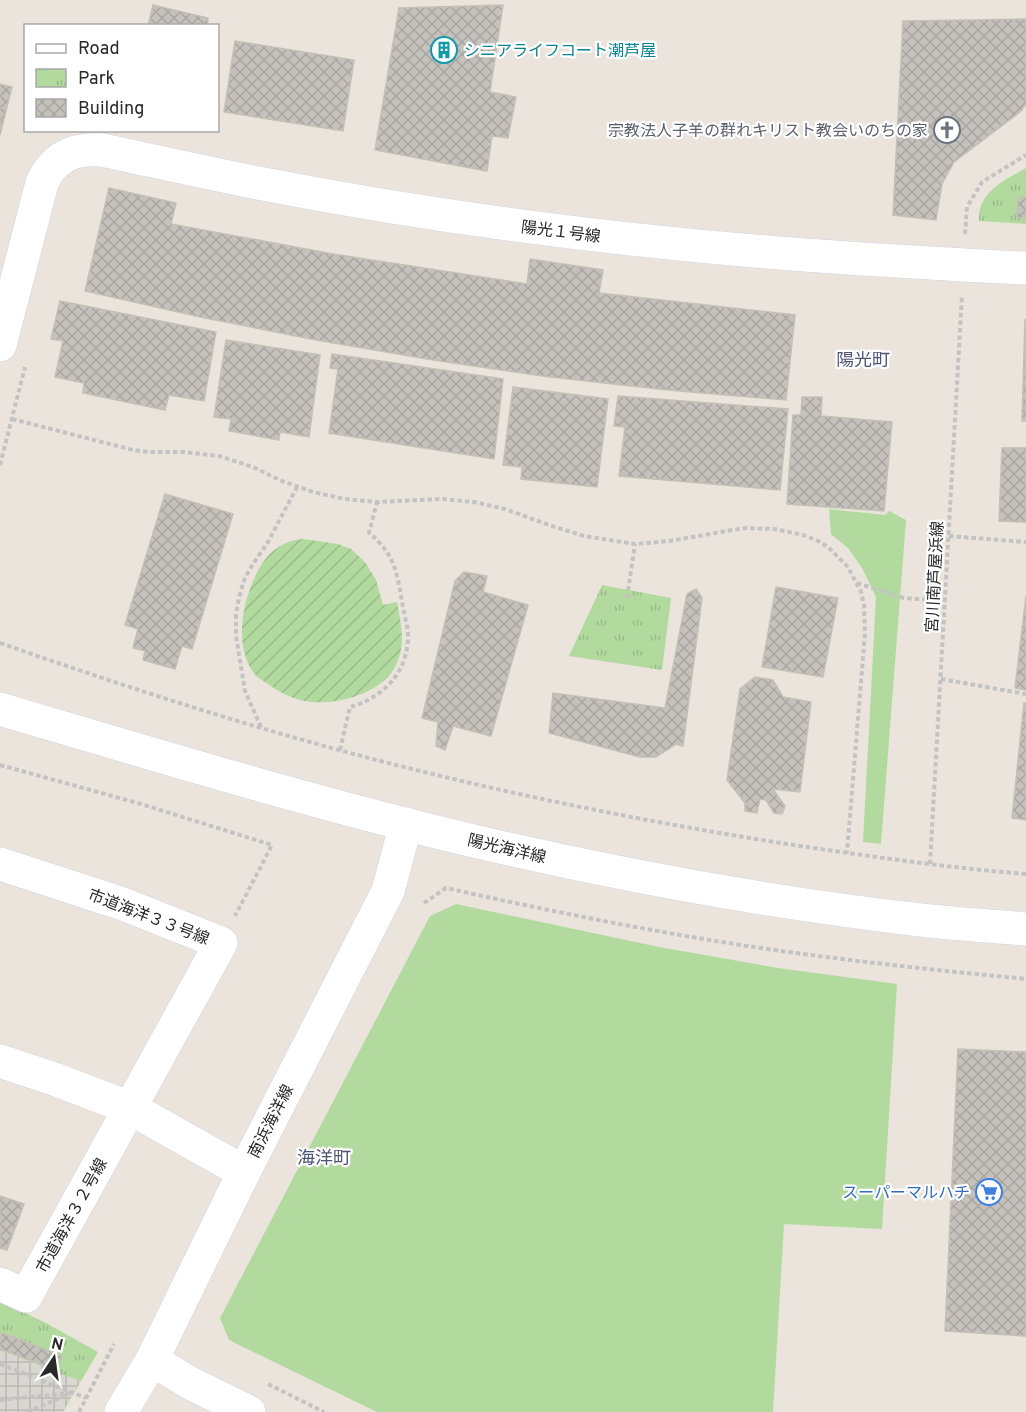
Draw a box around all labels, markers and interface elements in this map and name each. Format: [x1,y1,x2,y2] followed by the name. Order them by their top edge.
[24,24,219,132] legend
[429,35,459,65] building icon: シニアライフコート潮芦屋
[78,38,120,61] text: Road
[464,42,656,62] place label: シニアライフコート潮芦屋
[78,68,115,91] text: Park
[78,98,144,121] text: Building
[932,115,962,145] church icon: 宗教法人子羊の群れキリスト教会いのちの家
[608,122,928,142] place label: 宗教法人子羊の群れキリスト教会いのちの家
[520,218,602,248] street label: 陽光１号線
[836,350,890,373] district label: 陽光町
[923,521,949,634] street label: 宮川南芦屋浜線
[465,831,548,869] street label: 陽光海洋線
[85,886,212,950] street label: 市道海洋３３号線
[245,1082,299,1162] street label: 南浜海洋線
[297,1148,351,1171] district label: 海洋町
[33,1155,113,1277] street label: 市道海洋３２号線
[974,1177,1004,1207] supermarket icon: スーパーマルハチ
[842,1184,970,1204] place label: スーパーマルハチ
[24,1328,84,1388] north arrow
[49,1334,65,1356] text: N

